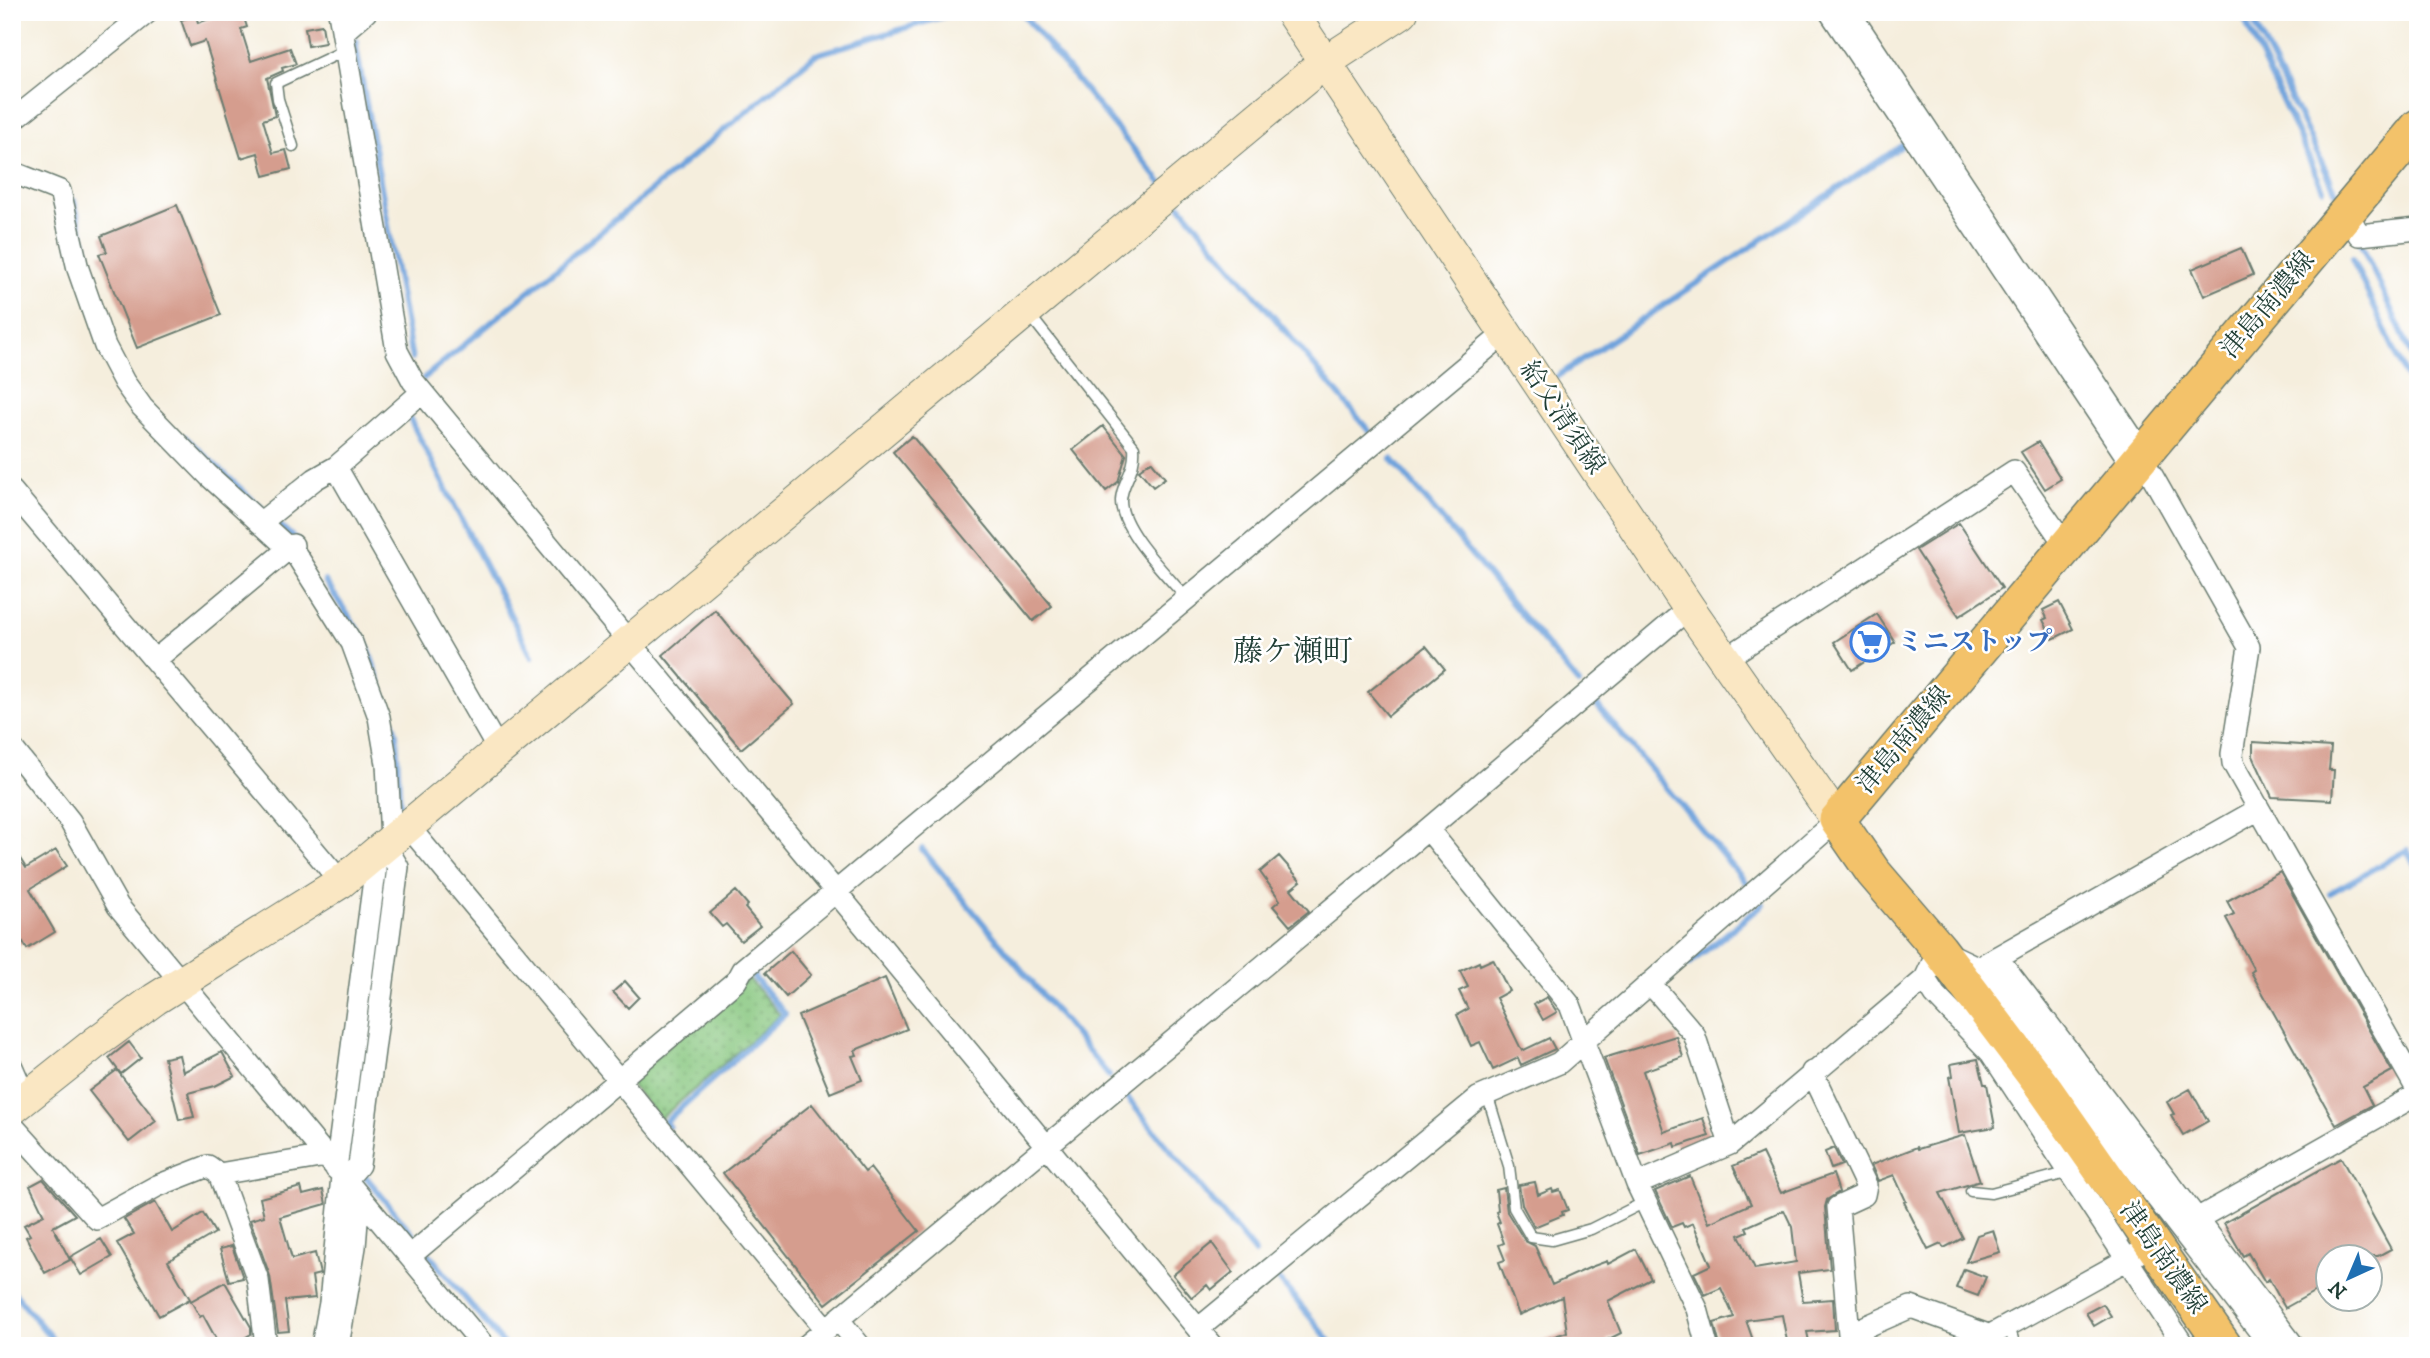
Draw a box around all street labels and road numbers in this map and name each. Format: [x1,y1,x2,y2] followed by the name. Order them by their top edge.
[2214,245,2322,365] street label: 津島南濃線
[1512,355,1612,481] street label: 給父清須線
[1850,680,1958,800] street label: 津島南濃線
[2112,1195,2214,1321] street label: 津島南濃線

